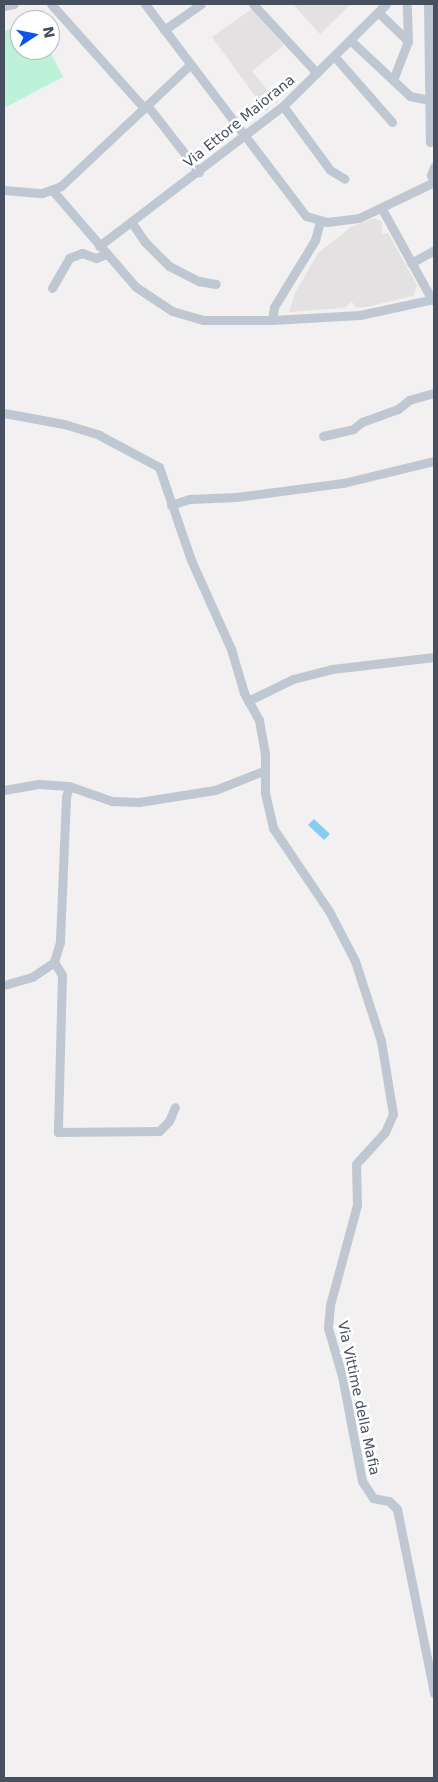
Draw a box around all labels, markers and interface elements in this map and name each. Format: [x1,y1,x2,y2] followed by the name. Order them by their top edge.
[10,10,60,60] north arrow
[40,25,58,40] text: N
[180,71,298,171] street label: Via Ettore Maiorana
[334,1319,384,1477] street label: Via Vittime della Mafia

